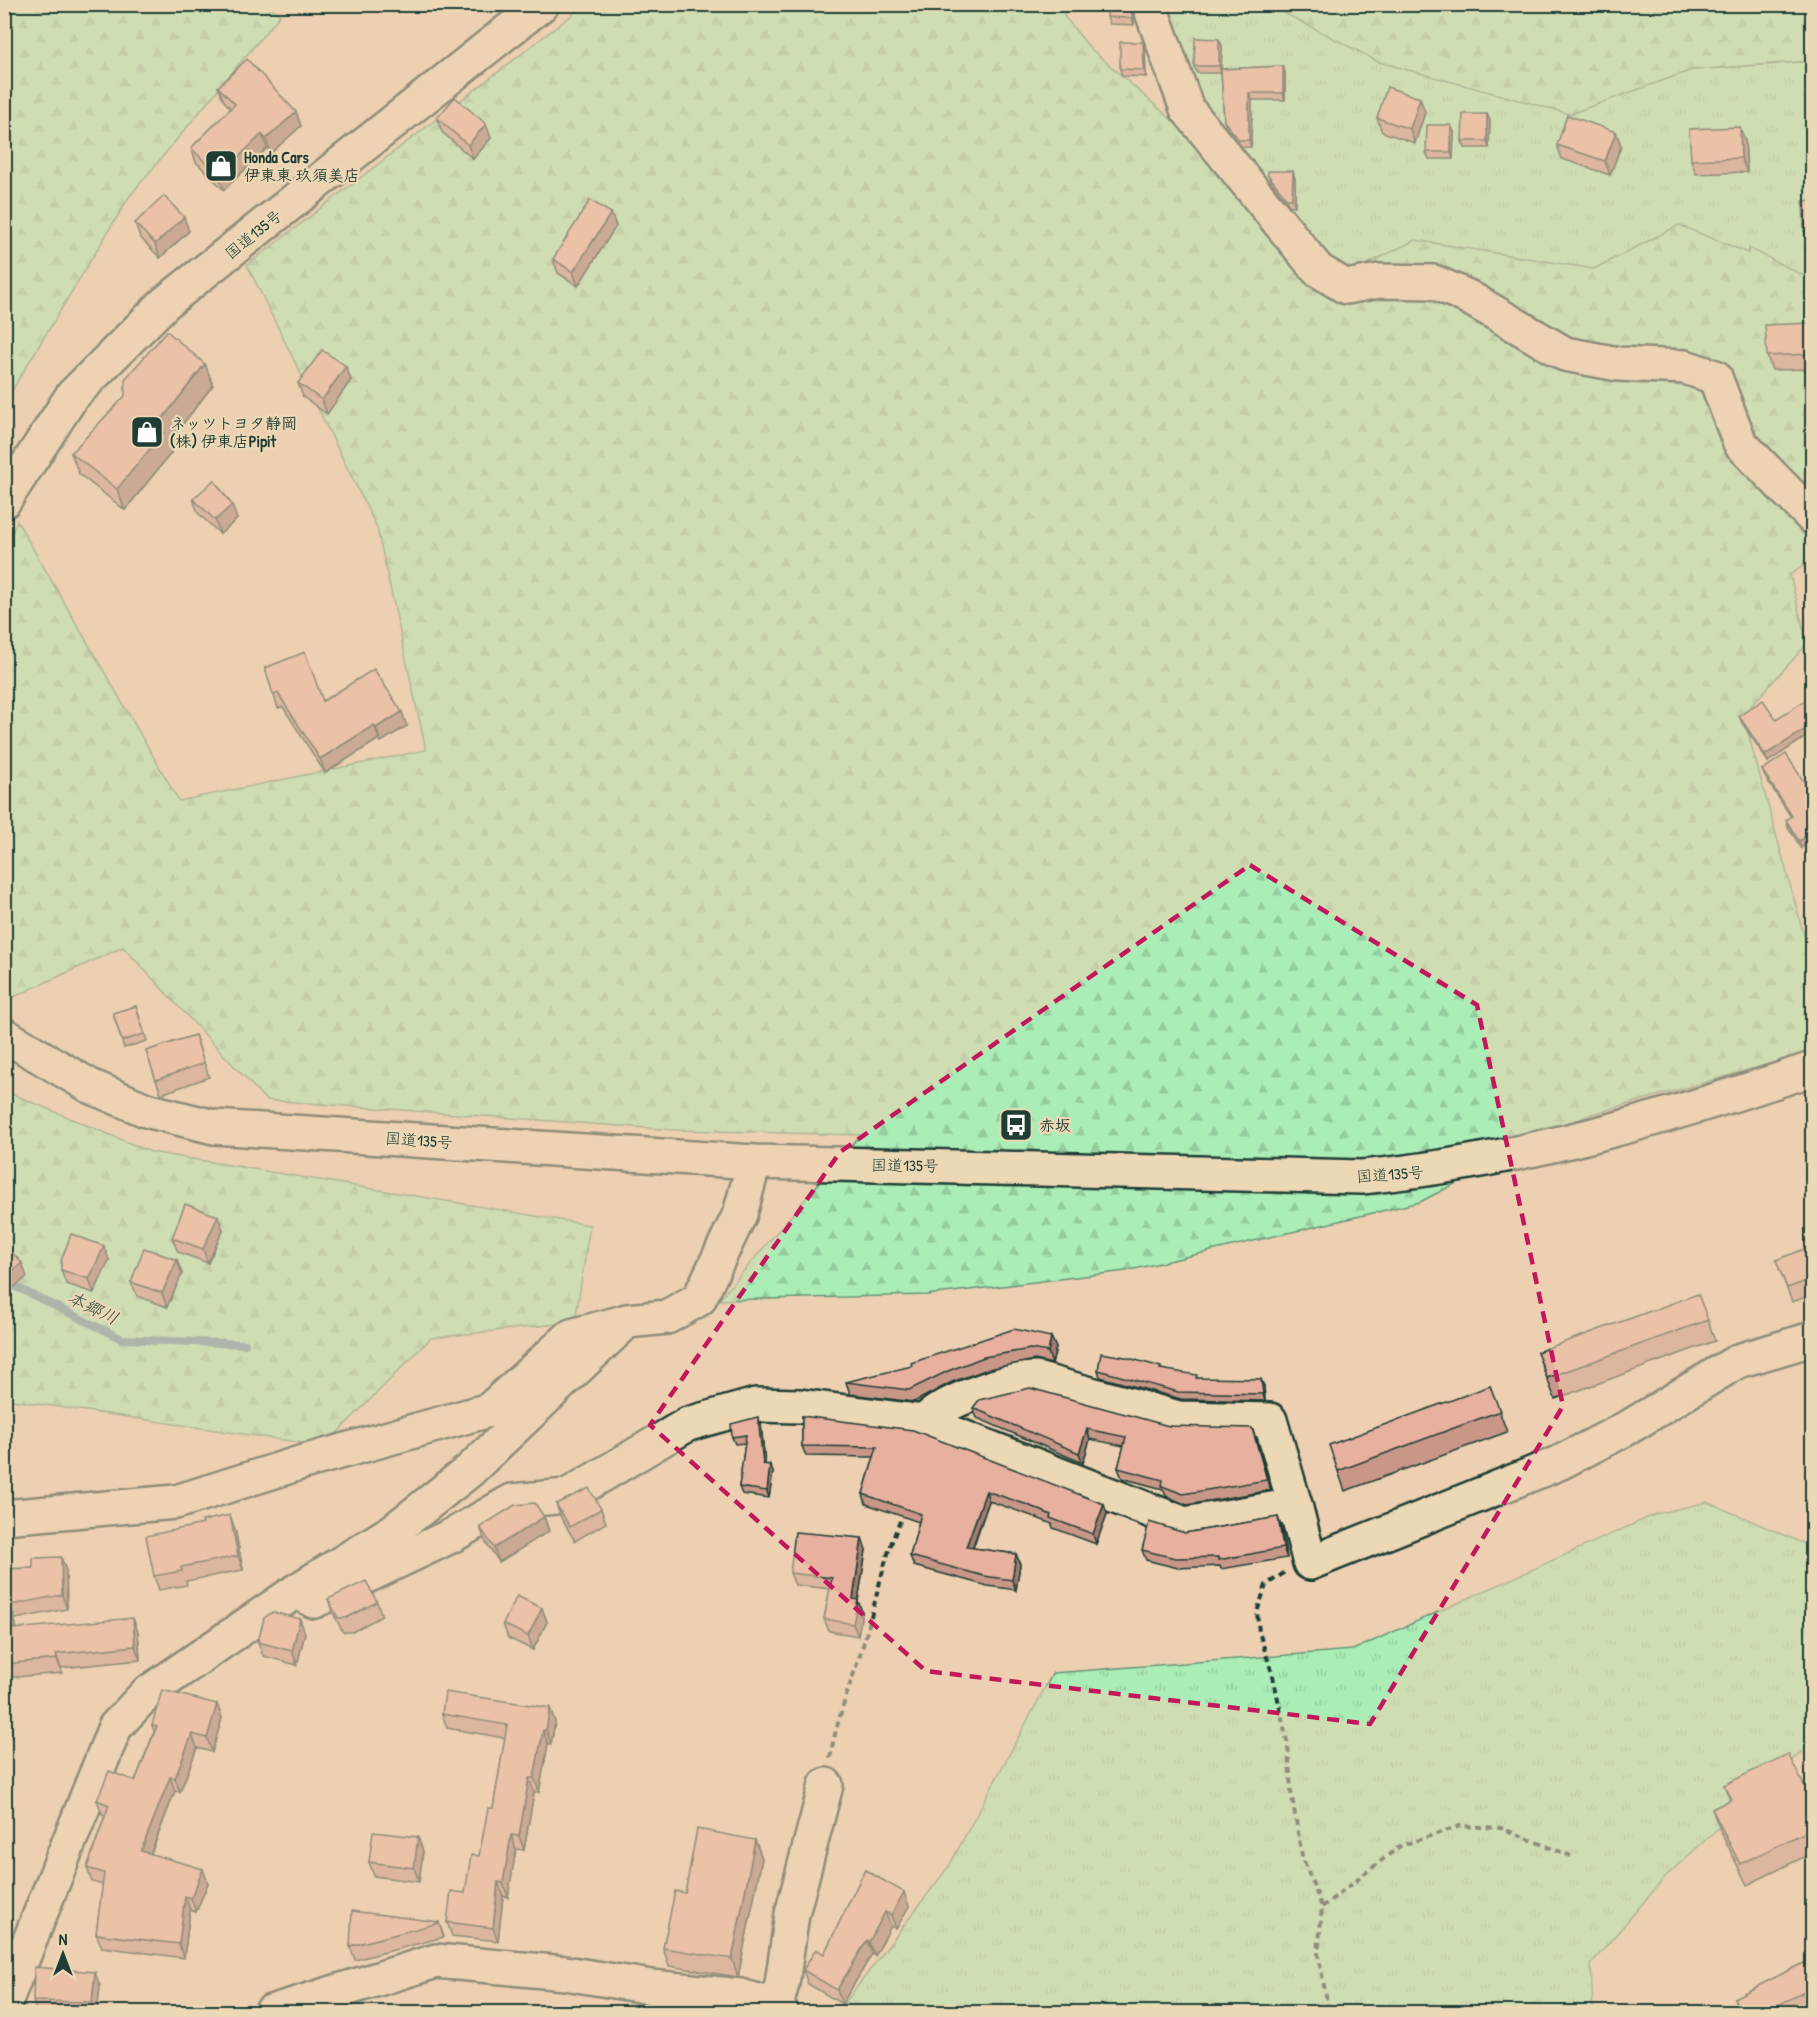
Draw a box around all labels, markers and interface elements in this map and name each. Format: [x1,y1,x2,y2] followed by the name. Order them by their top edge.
[244,146,360,186] place label: Honda Cars 伊東東 玖須美店
[203,148,239,184] shop icon: Honda Cars 伊東東 玖須美店
[220,204,286,264] street label: 国道135号
[170,412,297,453] place label: ネッツトヨタ静岡 (株) 伊東店Pipit
[129,414,165,450] shop icon: ネッツトヨタ静岡 (株) 伊東店Pipit
[998,1107,1034,1143] bus stop icon: 赤坂
[1039,1114,1071,1136] place label: 赤坂
[384,1127,454,1153] street label: 国道135号
[871,1153,939,1177] street label: 国道135号
[1355,1161,1425,1187] street label: 国道135号
[63,1284,123,1331] water label: 本郷川
[33,1924,93,1984] north arrow
[59,1928,68,1950] text: N

